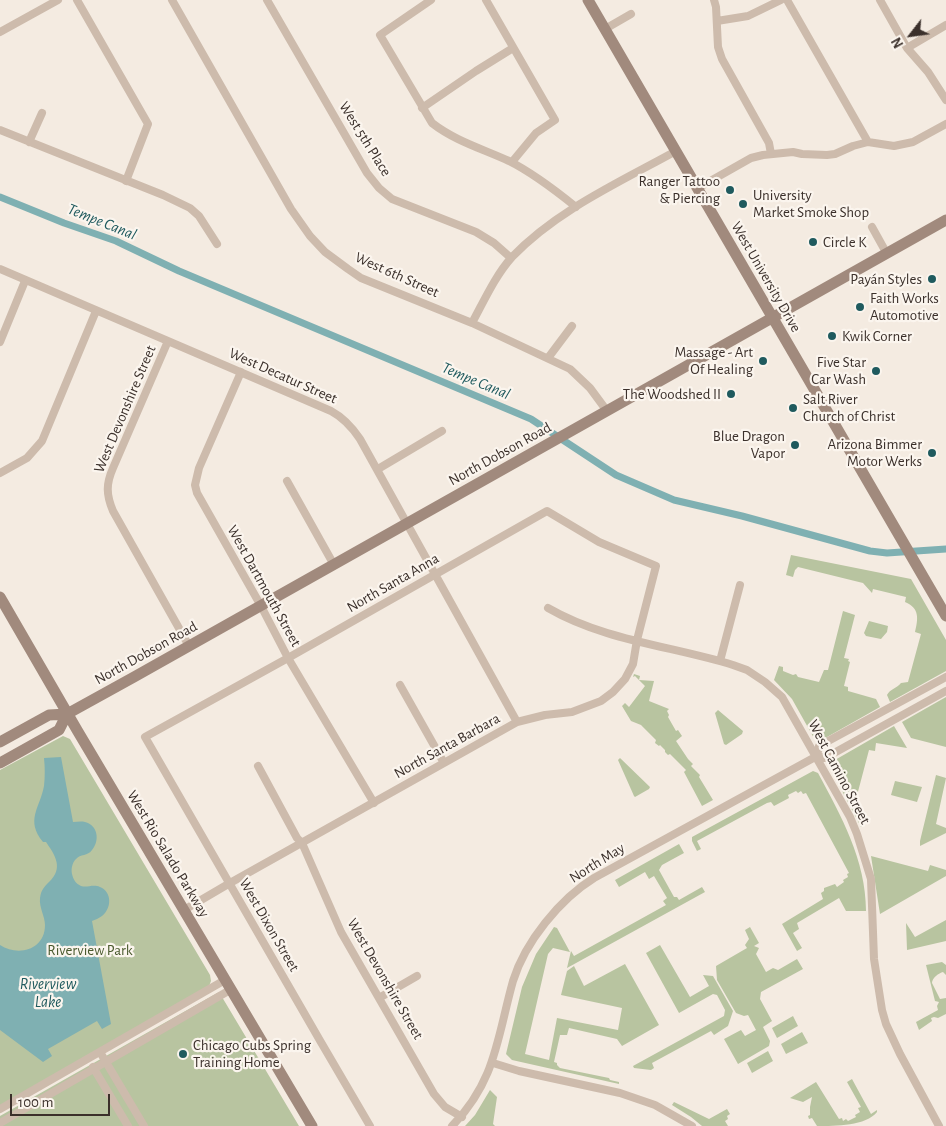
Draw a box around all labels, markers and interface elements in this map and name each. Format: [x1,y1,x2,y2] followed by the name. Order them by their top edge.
[886,10,936,60] north arrow
[890,35,907,50] text: N
[335,98,395,180] street label: West 5th Place
[639,172,720,207] place label: Ranger Tattoo & Piercing
[724,184,736,196] marker: Ranger Tattoo & Piercing
[753,186,869,221] place label: University Market Smoke Shop
[737,198,749,210] marker: University Market Smoke Shop
[65,200,139,244] water label: Tempe Canal
[727,218,805,336] street label: West University Drive
[823,233,866,251] place label: Circle K
[807,236,819,248] marker: Circle K
[352,248,442,302] street label: West 6th Street
[850,270,922,288] place label: Payán Styles
[926,273,938,285] marker: Payán Styles
[870,289,939,324] place label: Faith Works Automotive
[854,301,866,313] marker: Faith Works Automotive
[842,327,912,345] place label: Kwik Corner
[826,330,838,342] marker: Kwik Corner
[90,343,160,475] street label: West Devonshire Street
[674,343,753,378] place label: Massage - Art Of Healing
[226,344,340,408] street label: West Decatur Street
[811,353,866,388] place label: Five Star Car Wash
[757,355,769,367] marker: Massage - Art Of Healing
[439,358,513,404] water label: Tempe Canal
[870,365,882,377] marker: Five Star Car Wash
[623,385,721,403] place label: The Woodshed II
[725,388,737,400] marker: The Woodshed II
[803,390,895,425] place label: Salt River Church of Christ
[787,402,799,414] marker: Salt River Church of Christ
[446,418,554,490] street label: North Dobson Road
[713,427,785,462] place label: Blue Dragon Vapor
[827,435,922,470] place label: Arizona Bimmer Motor Werks
[789,439,801,451] marker: Blue Dragon Vapor
[926,447,938,459] marker: Arizona Bimmer Motor Werks
[223,522,305,650] street label: West Dartmouth Street
[344,549,442,617] street label: North Santa Anna
[92,617,200,689] street label: North Dobson Road
[391,709,503,783] street label: North Santa Barbara
[804,717,874,827] street label: West Camino Street
[123,787,213,921] street label: West Rio Salado Parkway
[566,839,628,887] street label: North May
[235,875,303,975] street label: West Dixon Street
[343,915,427,1043] street label: West Devonshire Street
[47,941,133,959] park label: Riverview Park
[20,974,76,1012] water label: Riverview Lake
[193,1036,311,1071] place label: Chicago Cubs Spring Training Home
[177,1048,189,1060] marker: Chicago Cubs Spring Training Home
[12,1084,112,1116] scale bar
[18,1095,53,1110] text: 100 m

